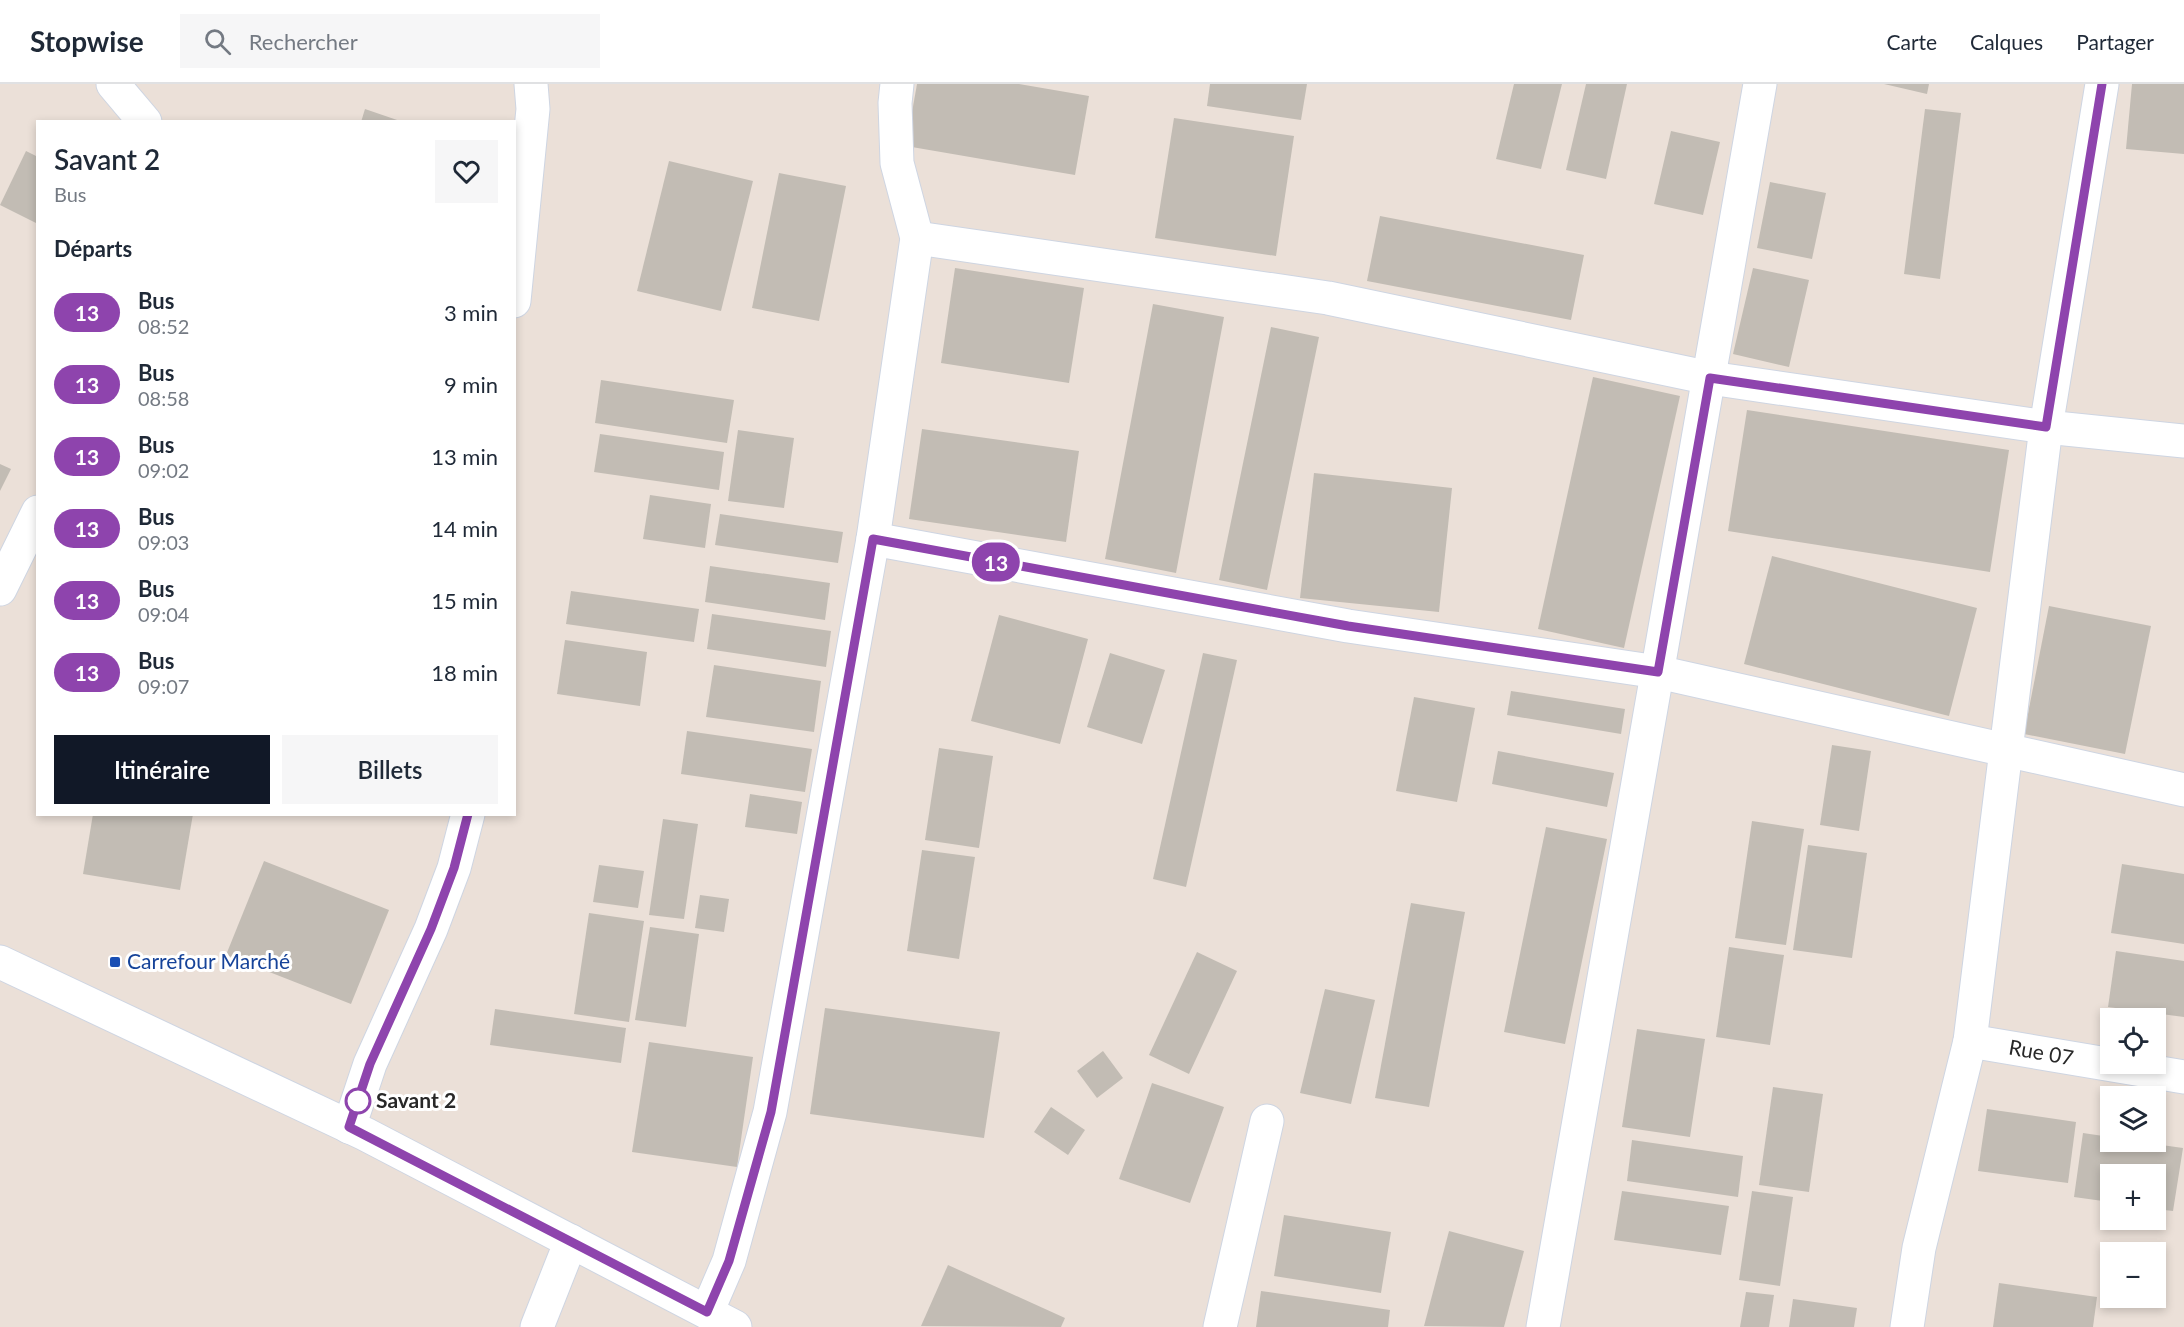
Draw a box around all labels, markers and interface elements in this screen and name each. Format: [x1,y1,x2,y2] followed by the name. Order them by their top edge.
[180,14,600,68] search box
[30,24,144,58] text: Stopwise
[201,25,234,58] icon: search
[249,28,358,55] text: Rechercher
[1886,29,1937,54] text: Carte
[1970,29,2043,54] text: Calques
[2076,29,2154,54] text: Partager
[435,140,498,203] button: heart
[54,142,160,176] text: Savant 2
[54,182,87,206] text: Bus
[54,235,132,262] text: Départs
[138,287,174,314] text: Bus
[444,299,498,326] text: 3 min
[75,300,99,325] text: 13
[138,314,189,338] text: 08:52
[138,359,174,386] text: Bus
[444,371,498,398] text: 9 min
[75,372,99,397] text: 13
[138,386,189,410] text: 08:58
[138,431,174,458] text: Bus
[431,443,498,470] text: 13 min
[75,444,99,469] text: 13
[138,458,189,482] text: 09:02
[138,503,174,530] text: Bus
[431,515,498,542] text: 14 min
[75,516,99,541] text: 13
[138,530,189,554] text: 09:03
[969,542,1023,582] line badge: 13
[984,550,1008,575] text: 13
[138,575,174,602] text: Bus
[431,587,498,614] text: 15 min
[75,588,99,613] text: 13
[138,602,189,626] text: 09:04
[138,647,174,674] text: Bus
[431,659,498,686] text: 18 min
[75,660,99,685] text: 13
[138,674,189,698] text: 09:07
[54,735,270,804] button: Itinéraire
[282,735,498,804] button: Billets
[127,948,290,973] place label: Carrefour Marché
[108,955,122,969] marker: Carrefour Marché
[2100,1008,2166,1308] map controls
[2100,1008,2166,1074] button: locate
[2007,1034,2076,1069] street label: Rue 07
[2100,1086,2166,1152] button: layers
[376,1087,456,1112] place label: Savant 2
[345,1088,371,1114] marker: Savant 2
[2100,1164,2166,1230] button: +
[2100,1242,2166,1308] button: −

